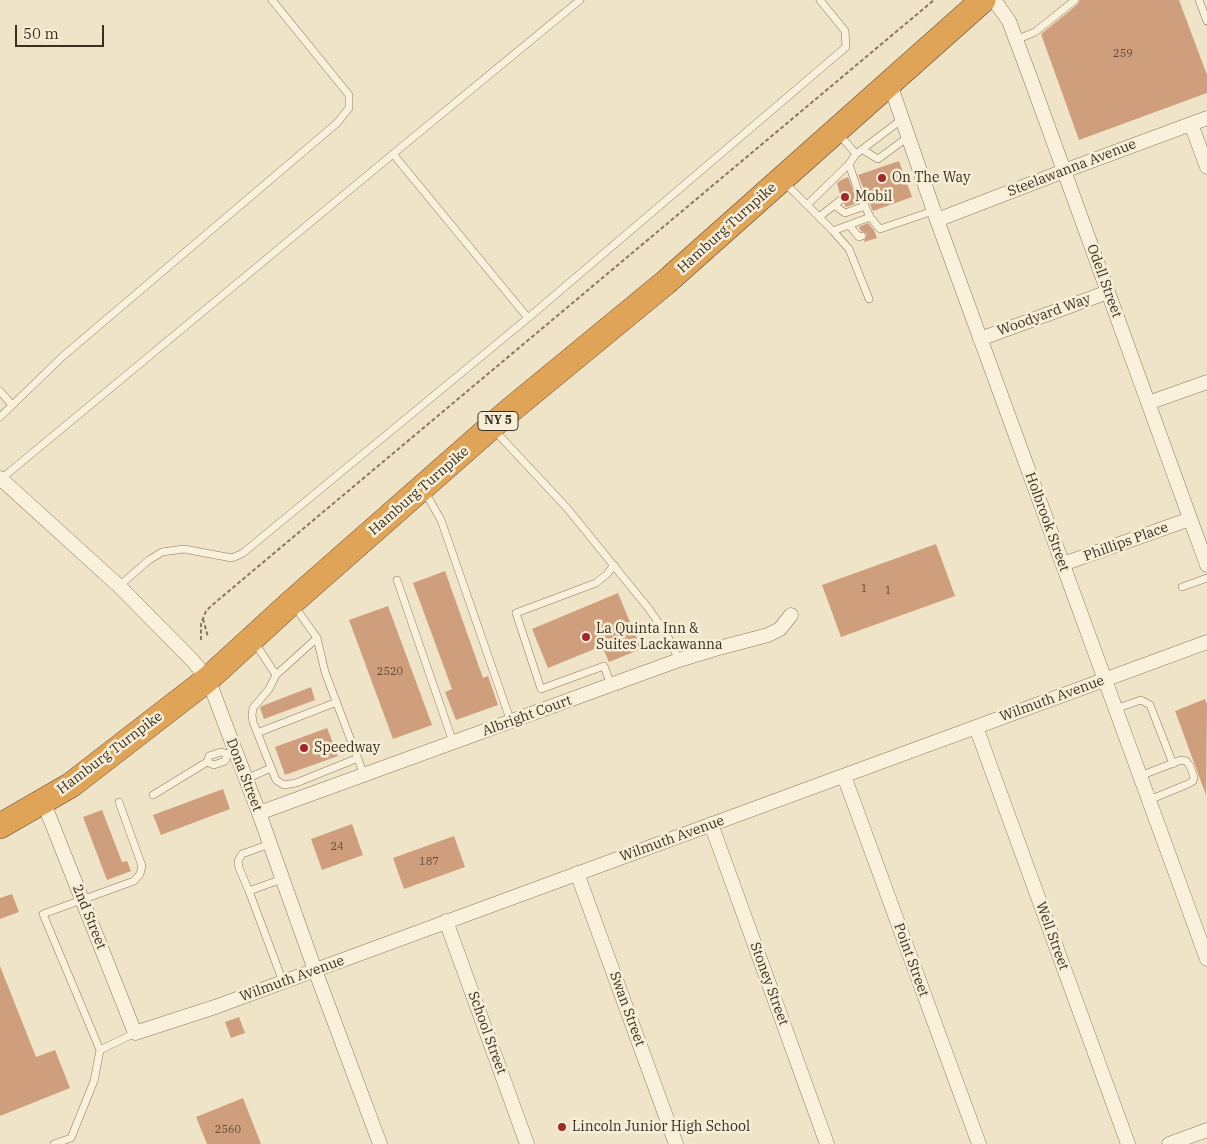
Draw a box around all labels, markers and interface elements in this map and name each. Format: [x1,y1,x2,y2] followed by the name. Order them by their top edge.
[18,15,106,47] scale bar
[23,24,59,43] text: 50 m
[1113,47,1133,61] house number: 259
[1005,136,1139,200] street label: Steelawanna Avenue
[892,170,971,186] place label: On The Way
[876,172,888,184] marker: On The Way
[674,179,780,277] street label: Hamburg Turnpike
[855,189,892,205] place label: Mobil
[839,191,851,203] marker: Mobil
[1083,242,1125,320] street label: Odell Street
[995,290,1093,340] street label: Woodyard Way
[478,412,518,431] road number: NY 5
[365,443,473,539] street label: Hamburg Turnpike
[1021,470,1073,574] street label: Holbrook Street
[1082,519,1170,565] street label: Phillips Place
[861,582,867,596] house number: 1
[885,584,891,598] house number: 1
[596,621,723,654] place label: La Quinta Inn & Suites Lackawanna
[580,631,592,643] marker: La Quinta Inn & Suites Lackawanna
[377,665,403,679] house number: 2520
[997,672,1107,726] street label: Wilmuth Avenue
[480,692,574,740] street label: Albright Court
[54,708,166,798] street label: Hamburg Turnpike
[222,736,266,814] street label: Dona Street
[314,740,380,756] place label: Speedway
[298,742,310,754] marker: Speedway
[617,812,727,866] street label: Wilmuth Avenue
[330,840,344,854] house number: 24
[419,855,439,869] house number: 187
[68,882,110,952] street label: 2nd Street
[1032,900,1072,972] street label: Well Street
[890,921,932,999] street label: Point Street
[746,940,792,1028] street label: Stoney Street
[237,952,347,1006] street label: Wilmuth Avenue
[606,969,648,1049] street label: Swan Street
[464,989,510,1077] street label: School Street
[572,1119,750,1135] place label: Lincoln Junior High School
[556,1121,568,1133] marker: Lincoln Junior High School
[215,1123,241,1137] house number: 2560

